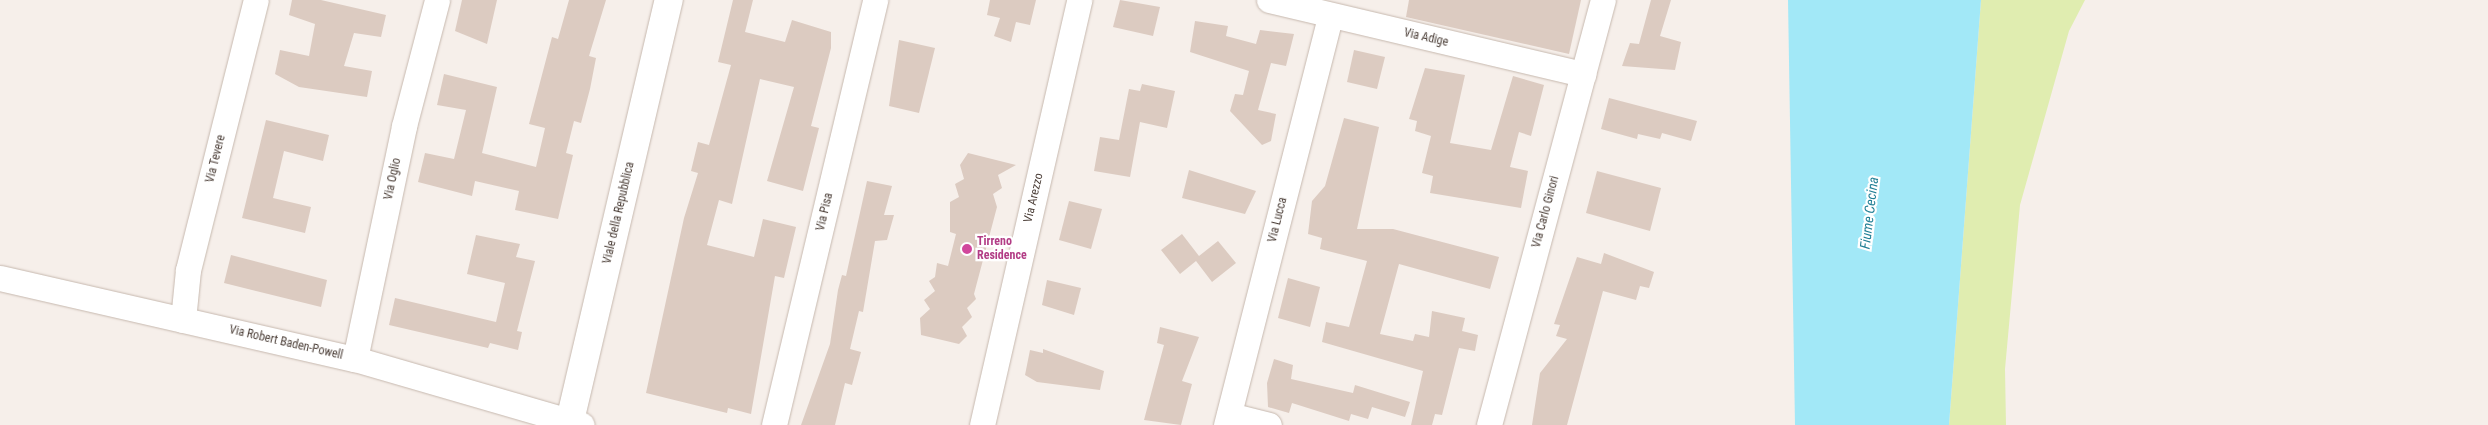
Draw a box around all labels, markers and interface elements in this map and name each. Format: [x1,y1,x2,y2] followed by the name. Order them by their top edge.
[1402,26,1450,50] street label: Via Adige
[203,133,229,185] street label: Via Tevere
[382,157,404,201] street label: Via Oglio
[600,161,638,265] street label: Viale della Repubblica
[1021,172,1047,224] street label: Via Arezzo
[1529,174,1563,250] street label: Via Carlo Ginori
[1856,176,1882,250] water label: Fiume Cecina
[814,192,836,232] street label: Via Pisa
[1265,196,1291,244] street label: Via Lucca
[977,235,1027,263] place label: Tirreno Residence
[961,243,973,255] marker: Tirreno Residence
[228,323,344,363] street label: Via Robert Baden-Powell

